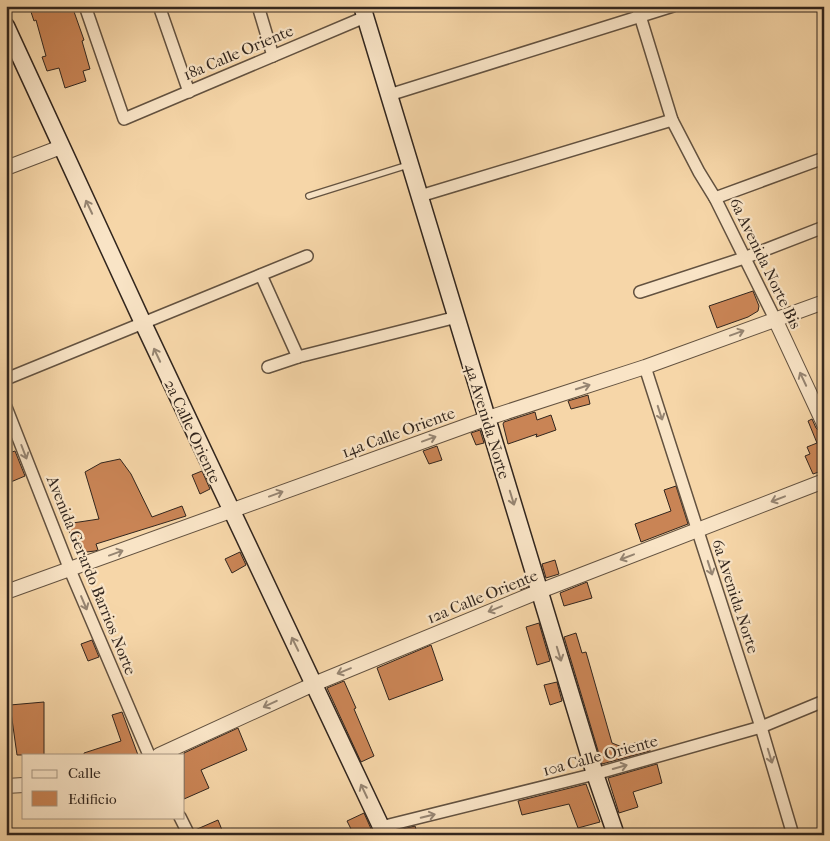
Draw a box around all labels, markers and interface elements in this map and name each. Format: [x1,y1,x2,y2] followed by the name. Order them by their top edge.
[180,21,296,84] street label: 18a Calle Oriente
[726,195,806,332] street label: 6a Avenida Norte Bis
[84,200,93,215] one-way arrow
[728,328,744,337] one-way arrow
[152,348,162,363] one-way arrow
[461,361,514,481] street label: 4a Avenida Norte
[798,372,808,387] one-way arrow
[160,376,225,486] street label: 2a Calle Oriente
[575,382,590,391] one-way arrow
[339,403,457,462] street label: 14a Calle Oriente
[655,405,665,421] one-way arrow
[421,434,437,443] one-way arrow
[20,444,29,459] one-way arrow
[42,472,140,678] street label: Avenida Gerardo Barrios Norte
[268,489,284,498] one-way arrow
[507,490,517,506] one-way arrow
[771,494,786,504] one-way arrow
[708,537,763,656] street label: 6a Avenida Norte
[108,548,123,557] one-way arrow
[620,553,635,562] one-way arrow
[705,560,715,576] one-way arrow
[424,566,540,627] street label: 12a Calle Oriente
[80,595,90,610] one-way arrow
[488,605,503,615] one-way arrow
[290,637,299,652] one-way arrow
[554,646,564,662] one-way arrow
[337,667,352,676] one-way arrow
[263,700,278,709] one-way arrow
[541,731,660,780] street label: 10a Calle Oriente
[765,748,775,764] one-way arrow
[22,754,185,818] legend
[611,761,627,771] one-way arrow
[68,764,101,782] text: Calle
[359,784,368,799] one-way arrow
[68,790,117,808] text: Edificio
[420,810,436,820] one-way arrow

